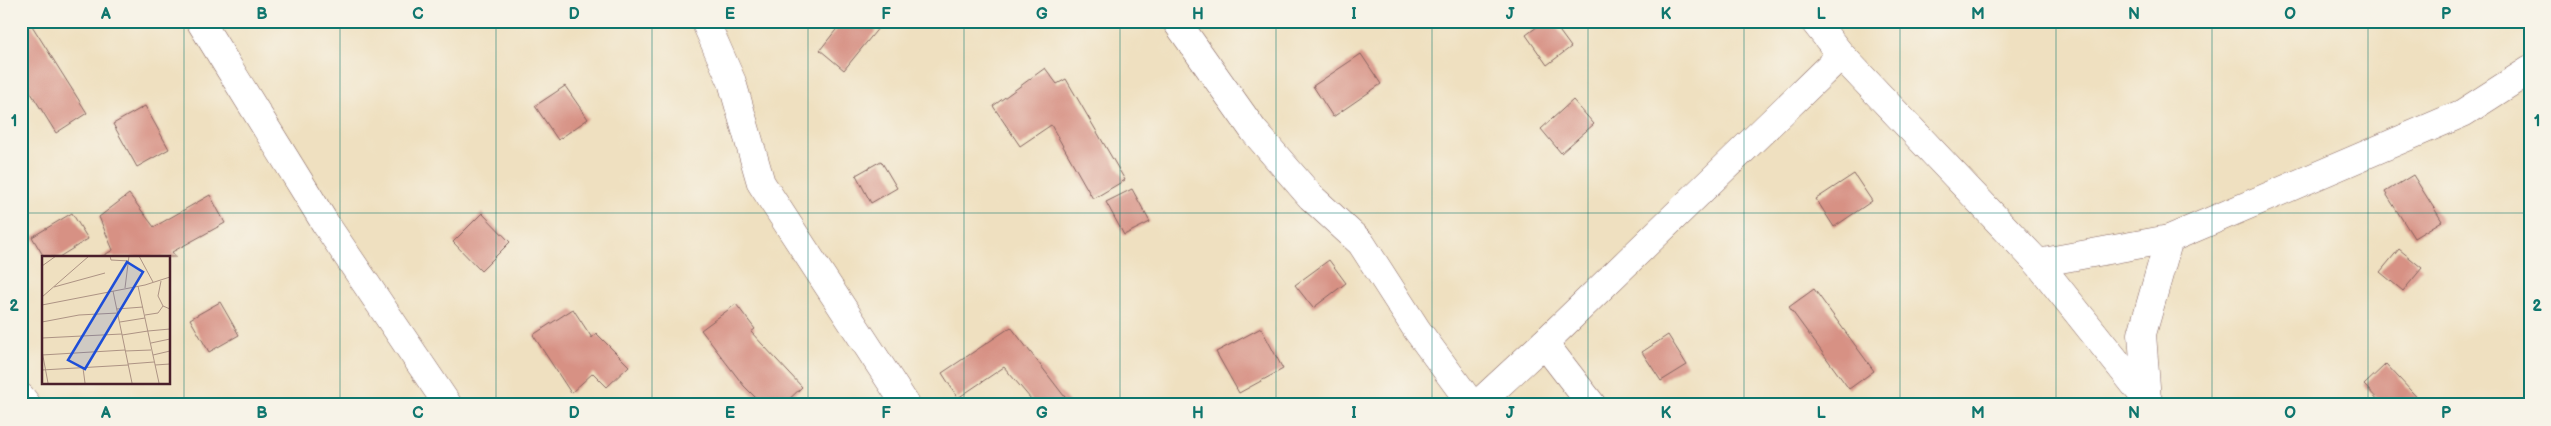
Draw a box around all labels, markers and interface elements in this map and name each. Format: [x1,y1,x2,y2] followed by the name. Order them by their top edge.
[100,5,111,24] text: A
[256,5,268,24] text: B
[412,5,424,24] text: C
[568,5,580,24] text: D
[725,5,735,24] text: E
[881,5,891,24] text: F
[1036,5,1048,24] text: G
[1192,5,1204,24] text: H
[1351,5,1357,24] text: I
[1506,5,1515,24] text: J
[1661,5,1672,24] text: K
[1816,5,1826,24] text: L
[1971,5,1985,24] text: M
[2128,5,2140,24] text: N
[2284,5,2296,24] text: O
[2441,5,2451,24] text: P
[11,112,17,131] text: 1
[2534,112,2540,131] text: 1
[42,256,170,384] inset map
[9,297,19,316] text: 2
[2532,297,2542,316] text: 2
[100,404,111,423] text: A
[256,404,268,423] text: B
[412,404,424,423] text: C
[568,404,580,423] text: D
[725,404,735,423] text: E
[881,404,891,423] text: F
[1036,404,1048,423] text: G
[1192,404,1204,423] text: H
[1351,404,1357,423] text: I
[1506,404,1515,423] text: J
[1661,404,1672,423] text: K
[1816,404,1826,423] text: L
[1971,404,1985,423] text: M
[2128,404,2140,423] text: N
[2284,404,2296,423] text: O
[2441,404,2451,423] text: P

